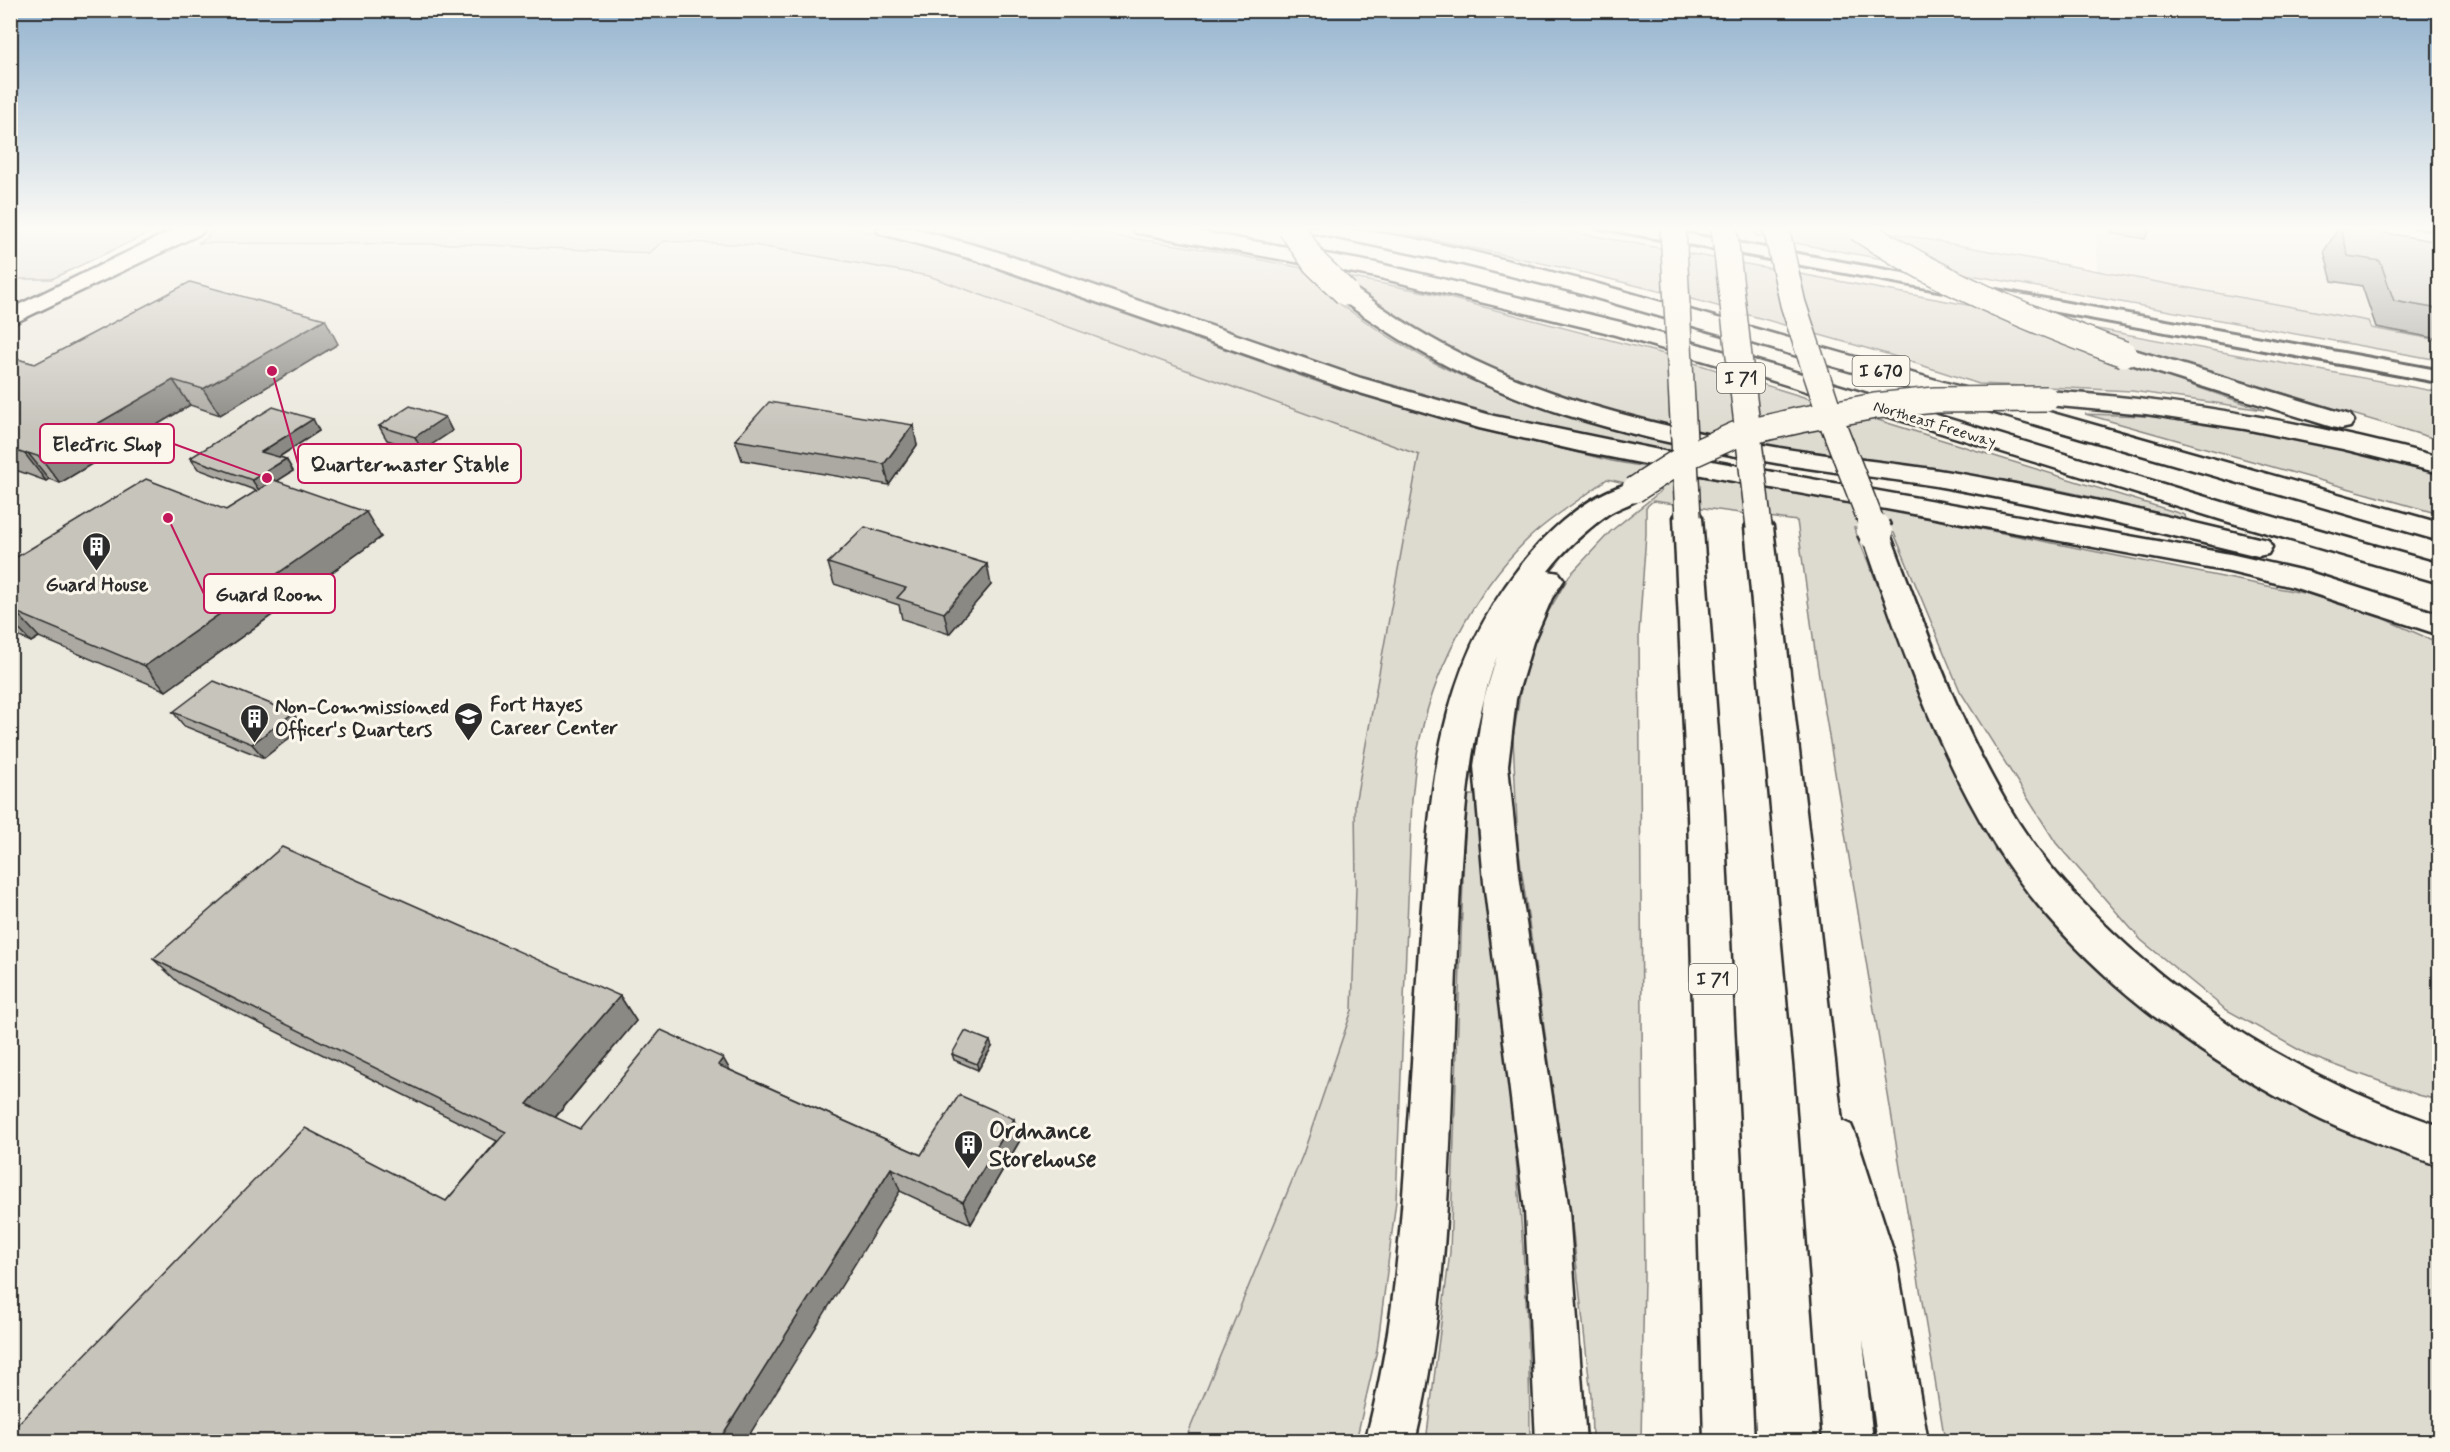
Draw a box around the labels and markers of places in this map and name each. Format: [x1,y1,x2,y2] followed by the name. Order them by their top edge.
[40,424,174,463] callout: Electric Shop
[298,444,521,483] callout: Quartermaster Stable
[81,530,113,572] building icon: Guard House
[46,572,149,599] place label: Guard House
[204,574,335,613] callout: Guard Room
[490,692,619,742] place label: Fort Hayes Career Center
[275,694,449,744] place label: Non-Commissioned Officer's Quarters
[453,700,485,742] school or university icon: Fort Hayes Career Center
[238,702,270,744] building icon: Non-Commissioned Officer's Quarters
[989,1116,1097,1175] place label: Ordnance Storehouse
[952,1128,984,1170] building icon: Ordnance Storehouse

